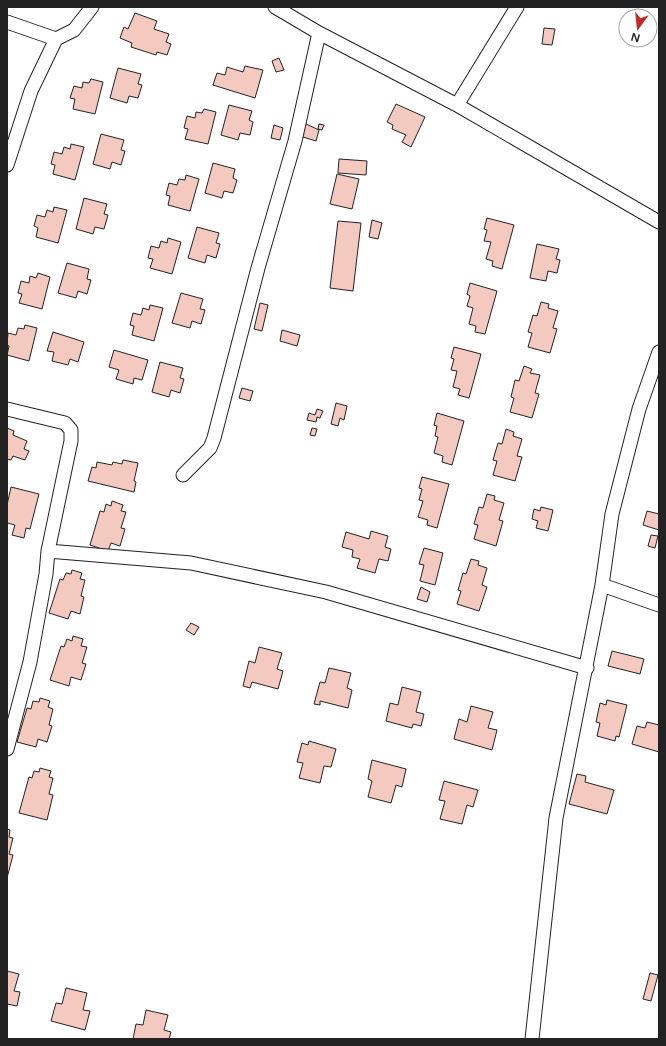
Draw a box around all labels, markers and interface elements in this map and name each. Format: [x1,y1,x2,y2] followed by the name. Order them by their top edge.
[618,8,658,48] north arrow
[630,30,641,45] text: N

